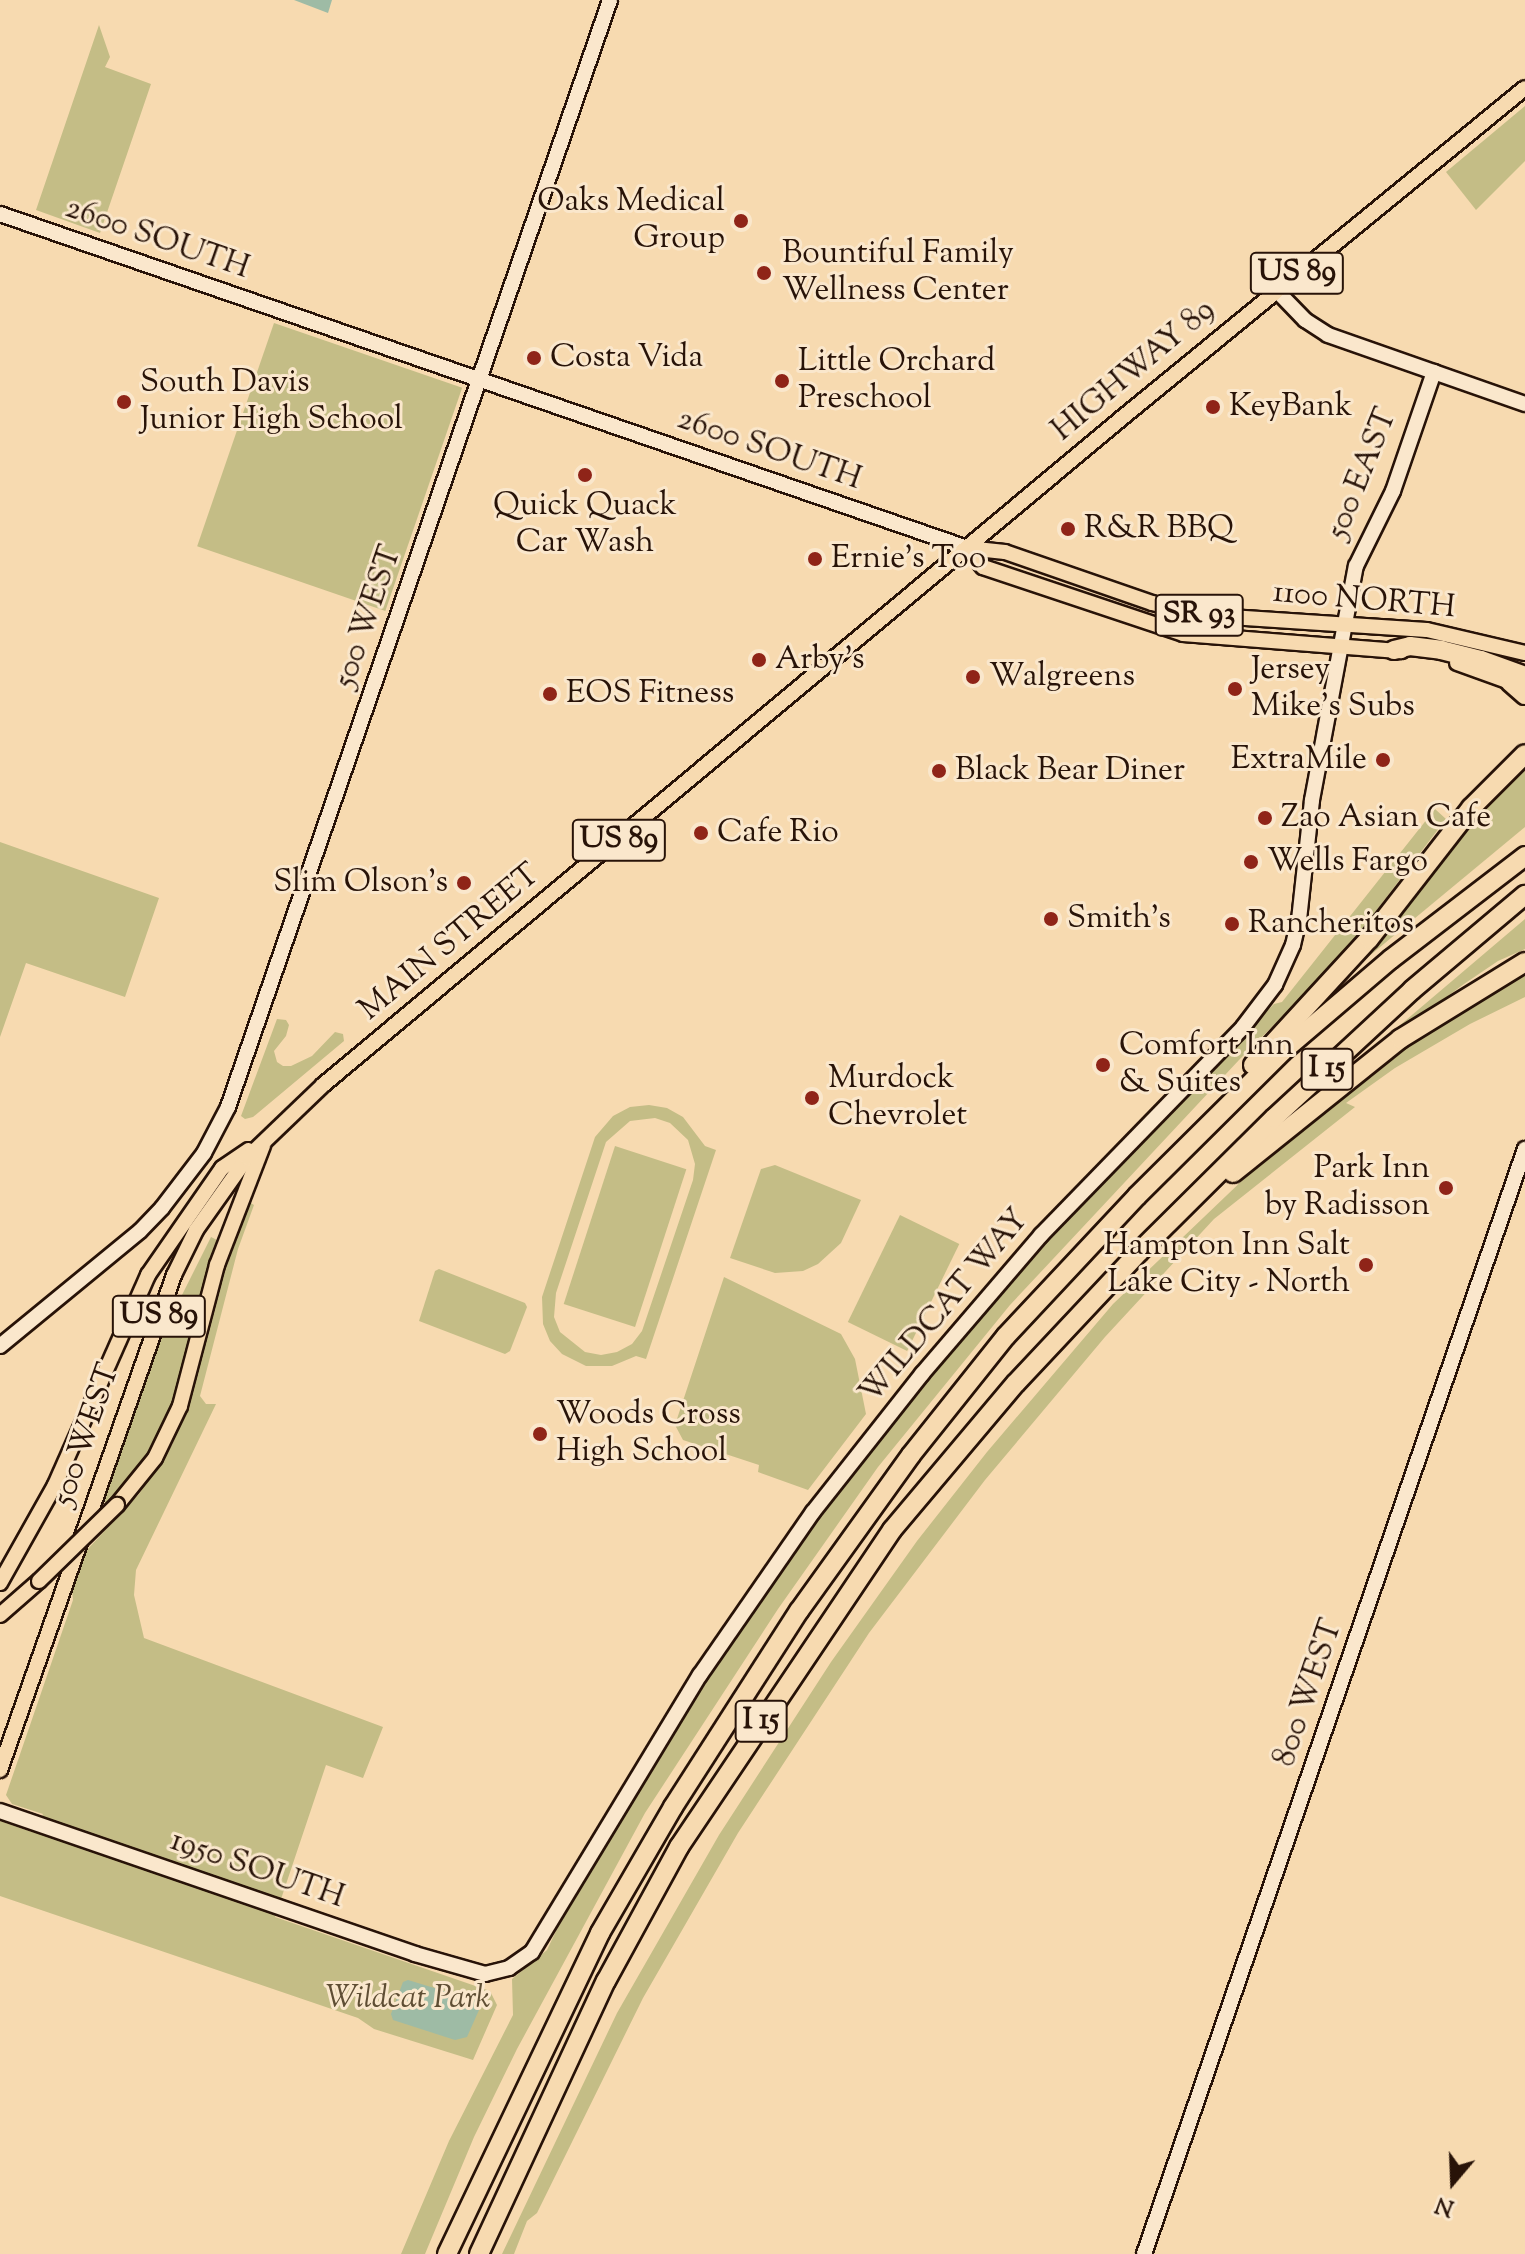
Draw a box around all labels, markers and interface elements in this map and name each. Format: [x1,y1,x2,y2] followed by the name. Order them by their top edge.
[537,184,725,259] place label: Oaks Medical Group
[60,190,254,288] street label: 2600 SOUTH
[732,212,750,230] marker: Oaks Medical Group
[782,236,1014,311] place label: Bountiful Family Wellness Center
[1249,247,1345,299] road number: US 89
[753,262,775,284] marker: Bountiful Family Wellness Center
[1045,292,1223,450] street label: HIGHWAY 89
[550,339,703,377] place label: Costa Vida
[798,344,995,419] place label: Little Orchard Preschool
[525,349,543,367] marker: Costa Vida
[140,365,403,440] place label: South Davis Junior High School
[773,372,791,390] marker: Little Orchard Preschool
[1229,388,1352,426] place label: KeyBank
[115,393,133,411] marker: South Davis Junior High School
[1204,398,1222,416] marker: KeyBank
[672,401,866,499] street label: 2600 SOUTH
[1319,403,1407,545] street label: 500 EAST
[576,466,594,484] marker: Quick Quack Car Wash
[493,488,677,563] place label: Quick Quack Car Wash
[1084,510,1234,548] place label: R&R BBQ
[1059,520,1077,538] marker: R&R BBQ
[831,540,986,578] place label: Ernie's Too
[327,541,411,693] street label: 500 WEST
[806,550,824,568] marker: Ernie's Too
[1271,574,1457,628] street label: 1100 NORTH
[1153,589,1245,641] road number: SR 93
[775,641,865,679] place label: Arby's
[750,651,768,669] marker: Arby's
[1251,652,1415,727] place label: Jersey Mike's Subs
[989,658,1135,696] place label: Walgreens
[964,668,982,686] marker: Walgreens
[566,675,734,713] place label: EOS Fitness
[1226,680,1244,698] marker: Jersey Mike's Subs
[541,685,559,703] marker: EOS Fitness
[1231,741,1367,779] place label: ExtraMile
[1374,751,1392,769] marker: ExtraMile
[955,752,1185,790] place label: Black Bear Diner
[930,762,948,780] marker: Black Bear Diner
[1281,799,1491,837] place label: Zao Asian Cafe
[1256,809,1274,827] marker: Zao Asian Cafe
[571,814,667,866] road number: US 89
[717,814,839,852] place label: Cafe Rio
[692,824,710,842] marker: Cafe Rio
[1267,843,1428,881] place label: Wells Fargo
[1242,853,1260,871] marker: Wells Fargo
[352,856,548,1030] street label: MAIN STREET
[273,864,448,902] place label: Slim Olson's
[455,874,473,892] marker: Slim Olson's
[1067,900,1171,938] place label: Smith's
[1248,905,1414,943] place label: Rancheritos
[1042,910,1060,928] marker: Smith's
[1223,915,1241,933] marker: Rancheritos
[1119,1028,1294,1103] place label: Comfort Inn & Suites
[1299,1043,1355,1095] road number: I 15
[1094,1056,1112,1074] marker: Comfort Inn & Suites
[828,1061,967,1136] place label: Murdock Chevrolet
[803,1089,821,1107] marker: Murdock Chevrolet
[1265,1151,1430,1226] place label: Park Inn by Radisson
[1437,1179,1455,1197] marker: Park Inn by Radisson
[852,1202,1038,1412] street label: WILDCAT WAY
[1104,1228,1350,1303] place label: Hampton Inn Salt Lake City - North
[1357,1256,1375,1274] marker: Hampton Inn Salt Lake City - North
[111,1290,207,1342] road number: US 89
[45,1359,129,1511] street label: 500 WEST
[556,1397,741,1472] place label: Woods Cross High School
[531,1425,549,1443] marker: Woods Cross High School
[1266,1614,1352,1772] street label: 800 WEST
[733,1695,789,1747] road number: I 15
[165,1822,349,1918] street label: 1950 SOUTH
[326,1980,490,2018] park label: Wildcat Park
[1413,2142,1493,2222] north arrow
[1432,2187,1459,2223] text: N

